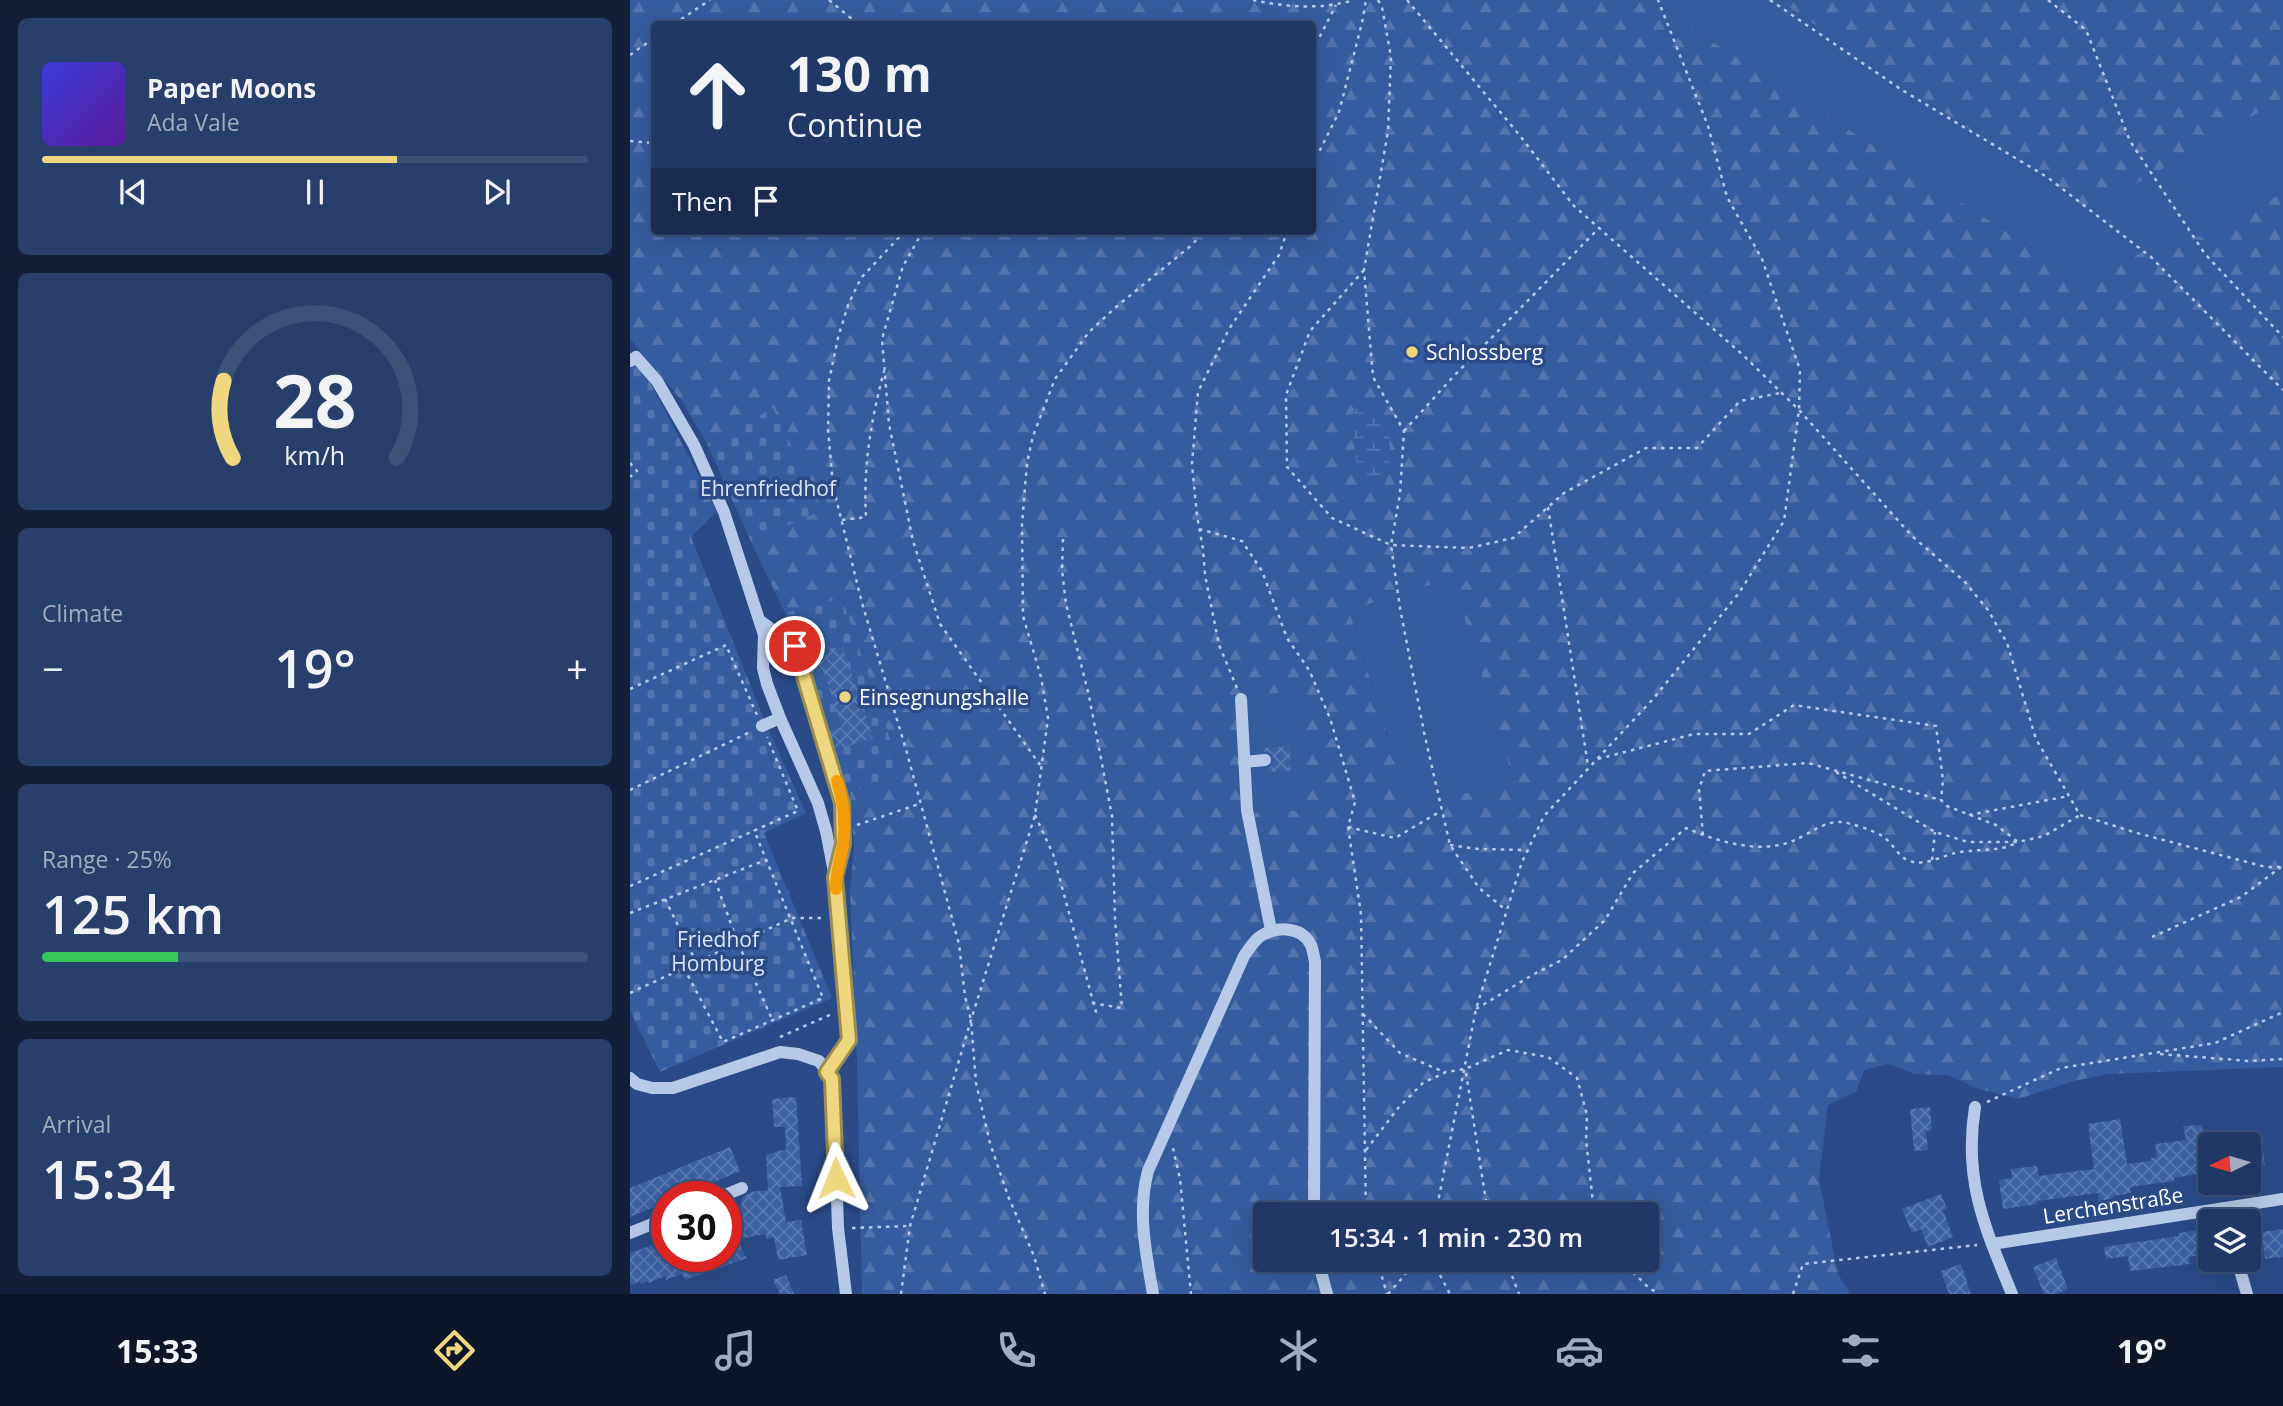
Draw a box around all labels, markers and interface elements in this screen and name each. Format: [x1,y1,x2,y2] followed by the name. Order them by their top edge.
[787,40,932,106] text: 130 m
[672,49,763,140] icon: ahead
[147,70,316,106] text: Paper Moons
[787,103,923,146] text: Continue
[147,106,240,138] text: Ada Vale
[114,173,152,211] icon: previous
[296,173,334,211] icon: pause
[478,173,516,211] icon: next
[747,182,785,220] icon: arrive
[672,183,733,219] text: Then
[1426,338,1543,366] place label: Schlossberg
[1404,344,1420,360] marker: Schlossberg
[273,350,357,449] text: 28
[285,438,345,472] text: km/h
[700,474,838,502] park label: Ehrenfriedhof
[42,597,123,629] text: Climate
[765,616,825,676] pin
[776,627,814,665] icon: arrive
[274,632,356,703] text: 19°
[42,642,64,694] text: −
[566,642,588,694] text: +
[859,683,1029,711] place label: Einsegnungshalle
[837,689,853,705] marker: Einsegnungshalle
[42,843,172,875] text: Range · 25%
[42,878,224,949] text: 125 km
[671,925,765,977] park label: Friedhof Homburg
[42,1108,111,1140] text: Arrival
[2198,1132,2261,1195] north arrow
[2198,1132,2261,1272] map controls
[799,1141,873,1215] position arrow
[42,1143,175,1214] text: 15:34
[2041,1180,2185,1230] street label: Lerchenstraße
[651,1181,742,1272] speed limit sign: 30
[2198,1209,2261,1272] button: layers
[1329,1219,1583,1255] text: 15:34 · 1 min · 230 m
[430,1326,479,1375] icon: directions
[711,1326,760,1375] icon: music
[992,1326,1041,1375] icon: phone
[1274,1326,1323,1375] icon: climate
[1555,1326,1604,1375] icon: car
[1836,1326,1885,1375] icon: filters
[116,1329,198,1372] text: 15:33
[2117,1329,2167,1372] text: 19°

